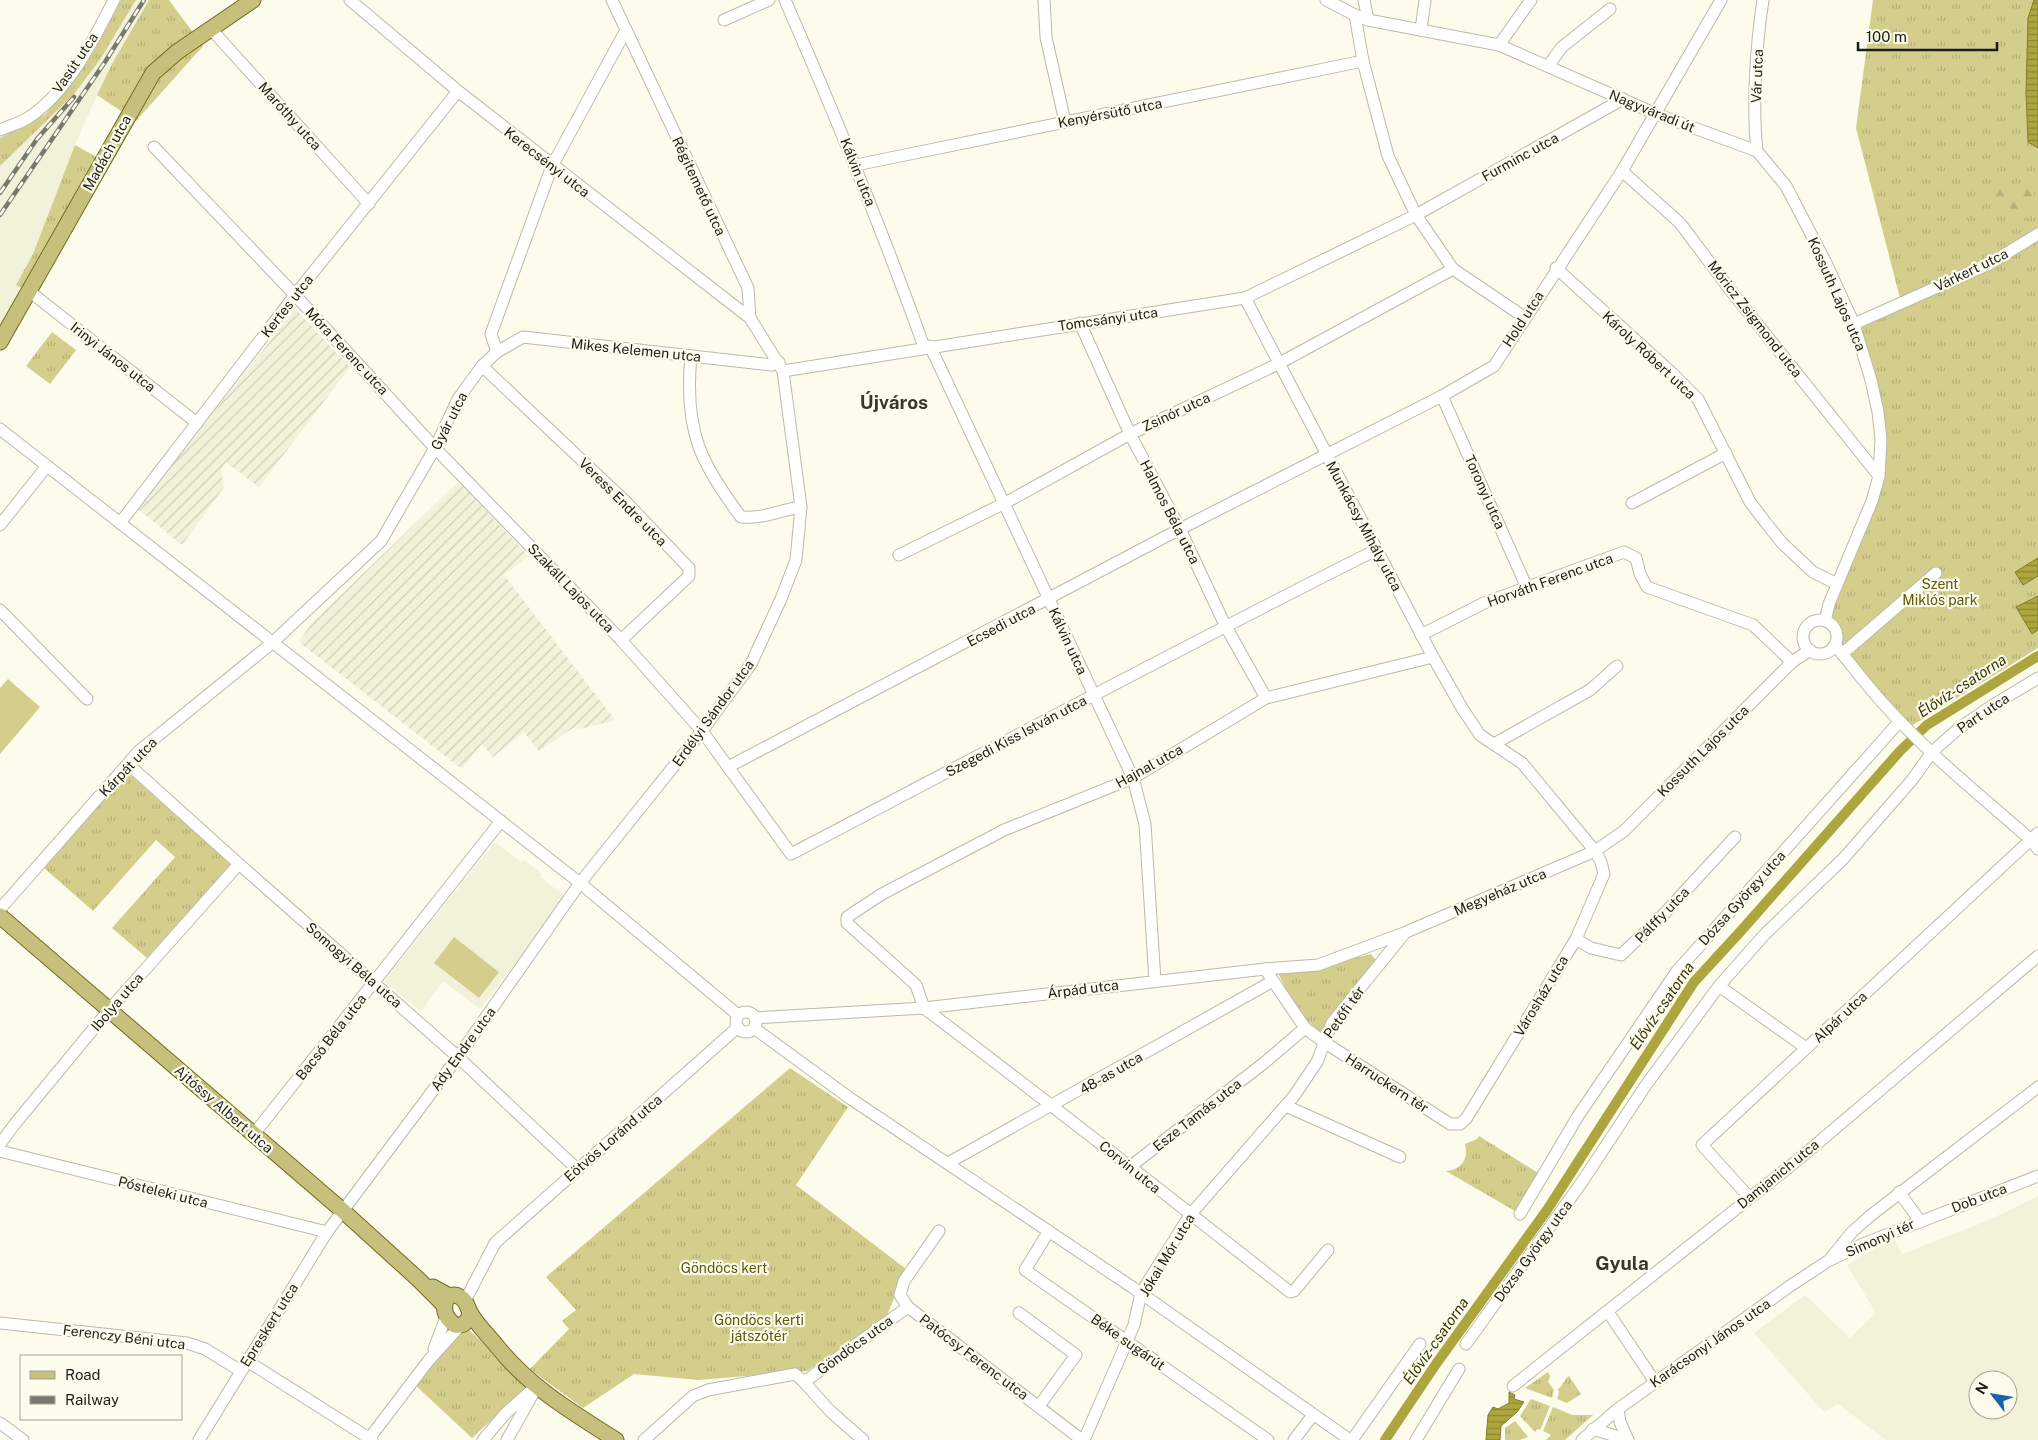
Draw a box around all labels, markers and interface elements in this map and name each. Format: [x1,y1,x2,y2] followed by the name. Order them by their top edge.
[1858,20,1997,52] scale bar
[1866,28,1907,45] text: 100 m
[49,30,101,96] street label: Vasút utca
[1748,49,1766,103] street label: Vár utca
[255,79,325,153] street label: Maróthy utca
[1607,87,1697,135] street label: Nagyváradi út
[1056,95,1164,131] street label: Kenyérsütő utca
[80,112,134,194] street label: Madách utca
[501,124,593,200] street label: Kerecsényi utca
[1479,129,1561,185] street label: Furminc utca
[669,134,729,238] street label: Régitemető utca
[837,136,879,208] street label: Kálvin utca
[1805,235,1869,353] street label: Kossuth Lajos utca
[1931,245,2011,295] street label: Várkert utca
[1705,258,1805,380] street label: Móricz Zsigmond utca
[258,272,316,340] street label: Kertes utca
[1499,288,1547,350] street label: Hold utca
[302,304,392,398] street label: Móra Ferenc utca
[1057,304,1159,334] street label: Tomcsányi utca
[1599,308,1699,402] street label: Károly Róbert utca
[67,319,159,395] street label: Irinyi János utca
[570,335,702,365] street label: Mikes Kelemen utca
[428,389,470,453] street label: Gyár utca
[1140,389,1212,435] street label: Zsinór utca
[860,391,928,413] district label: Újváros
[1462,452,1508,532] street label: Toronyi utca
[576,455,670,549] street label: Veress Endre utca
[1137,457,1203,567] street label: Halmos Béla utca
[1323,458,1405,594] street label: Munkácsy Mihály utca
[525,540,617,636] street label: Szakáll Lajos utca
[1485,550,1615,610] street label: Horváth Ferenc utca
[1902,576,1978,608] park label: Szent Miklós park
[964,600,1038,650] street label: Ecsedi utca
[1046,605,1090,677] street label: Kálvin utca
[1914,651,2009,720] water label: Élővíz-csatorna
[669,657,757,769] street label: Erdélyi Sándor utca
[1954,690,2012,736] street label: Part utca
[943,692,1089,780] street label: Szegedi Kiss István utca
[1654,702,1752,800] street label: Kossuth Lajos utca
[96,734,160,800] street label: Kárpát utca
[1113,741,1185,791] street label: Hajnal utca
[1695,848,1789,948] street label: Dózsa György utca
[1451,865,1549,919] street label: Megyeház utca
[1632,884,1692,946] street label: Pálffy utca
[303,919,405,1011] street label: Somogyi Béla utca
[1511,953,1571,1039] street label: Városház utca
[1626,959,1697,1053] water label: Élővíz-csatorna
[88,970,146,1034] street label: Ibolya utca
[1046,976,1120,1001] street label: Árpád utca
[1320,983,1368,1041] street label: Petőfi tér
[1810,988,1870,1046] street label: Alpár utca
[293,991,369,1083] street label: Bacsó Béla utca
[427,1004,499,1094] street label: Ady Endre utca
[1077,1049,1145,1097] street label: 48-as utca
[1342,1050,1432,1116] street label: Harruckern tér
[172,1062,276,1156] street label: Ajtóssy Albert utca
[1150,1076,1244,1154] street label: Esze Tamás utca
[561,1091,665,1185] street label: Eötvös Loránd utca
[1734,1136,1822,1212] street label: Damjanich utca
[1096,1138,1164,1196] street label: Corvin utca
[116,1173,210,1211] street label: Pósteleki utca
[1949,1180,2009,1216] street label: Dob utca
[1491,1197,1575,1305] street label: Dózsa György utca
[1136,1211,1198,1299] street label: Jókai Mór utca
[1843,1216,1917,1260] street label: Simonyi tér
[1595,1252,1649,1274] district label: Gyula
[681,1260,767,1276] park label: Göndöcs kert
[237,1280,301,1370] street label: Epreskert utca
[1399,1294,1472,1387] water label: Élővíz-csatorna
[1647,1295,1773,1391] street label: Karácsonyi János utca
[917,1311,1031,1403] street label: Patócsy Ferenc utca
[1088,1311,1168,1373] street label: Béke sugárút
[714,1312,804,1344] park label: Göndöcs kerti játszótér
[814,1312,896,1378] street label: Göndöcs utca
[62,1322,186,1352] street label: Ferenczy Béni utca
[20,1355,182,1420] legend
[65,1366,101,1383] text: Road
[1968,1370,2018,1420] north arrow
[1972,1379,1992,1397] text: N
[65,1391,119,1408] text: Railway

